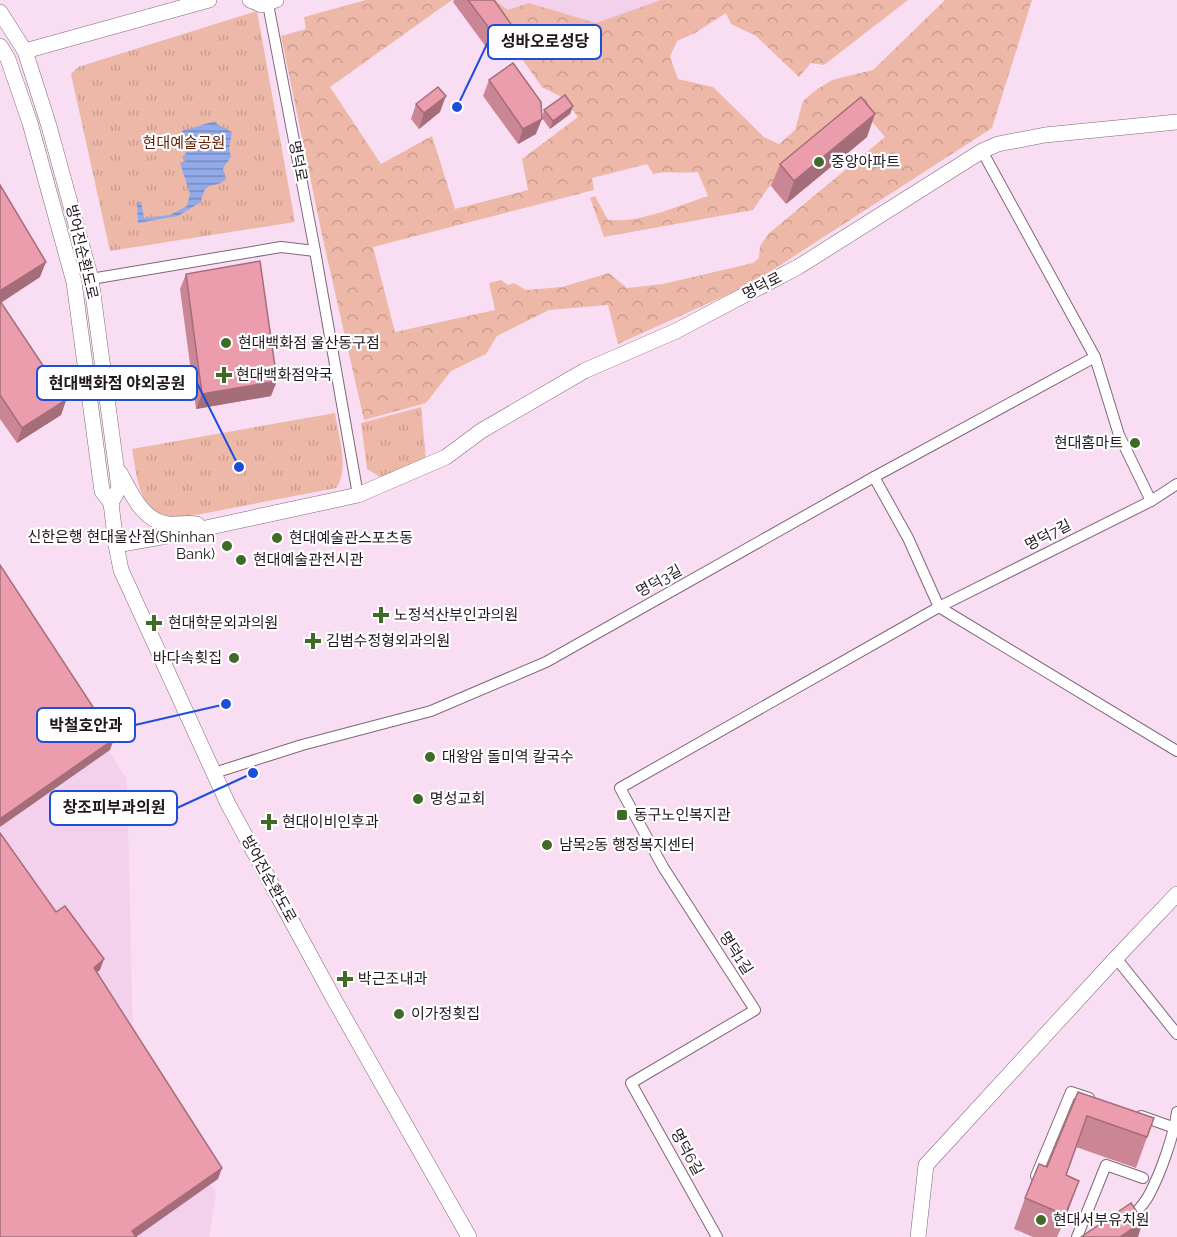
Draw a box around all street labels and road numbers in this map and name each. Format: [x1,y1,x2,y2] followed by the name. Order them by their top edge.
[285,139,311,183] street label: 명덕로
[62,203,102,301] street label: 방어진순환도로
[739,269,785,303] street label: 명덕로
[1022,516,1074,554] street label: 명덕7길
[633,561,685,601] street label: 명덕3길
[238,832,300,926] street label: 방어진순환도로
[715,928,757,978] street label: 명덕1길
[667,1126,707,1178] street label: 명덕6길

